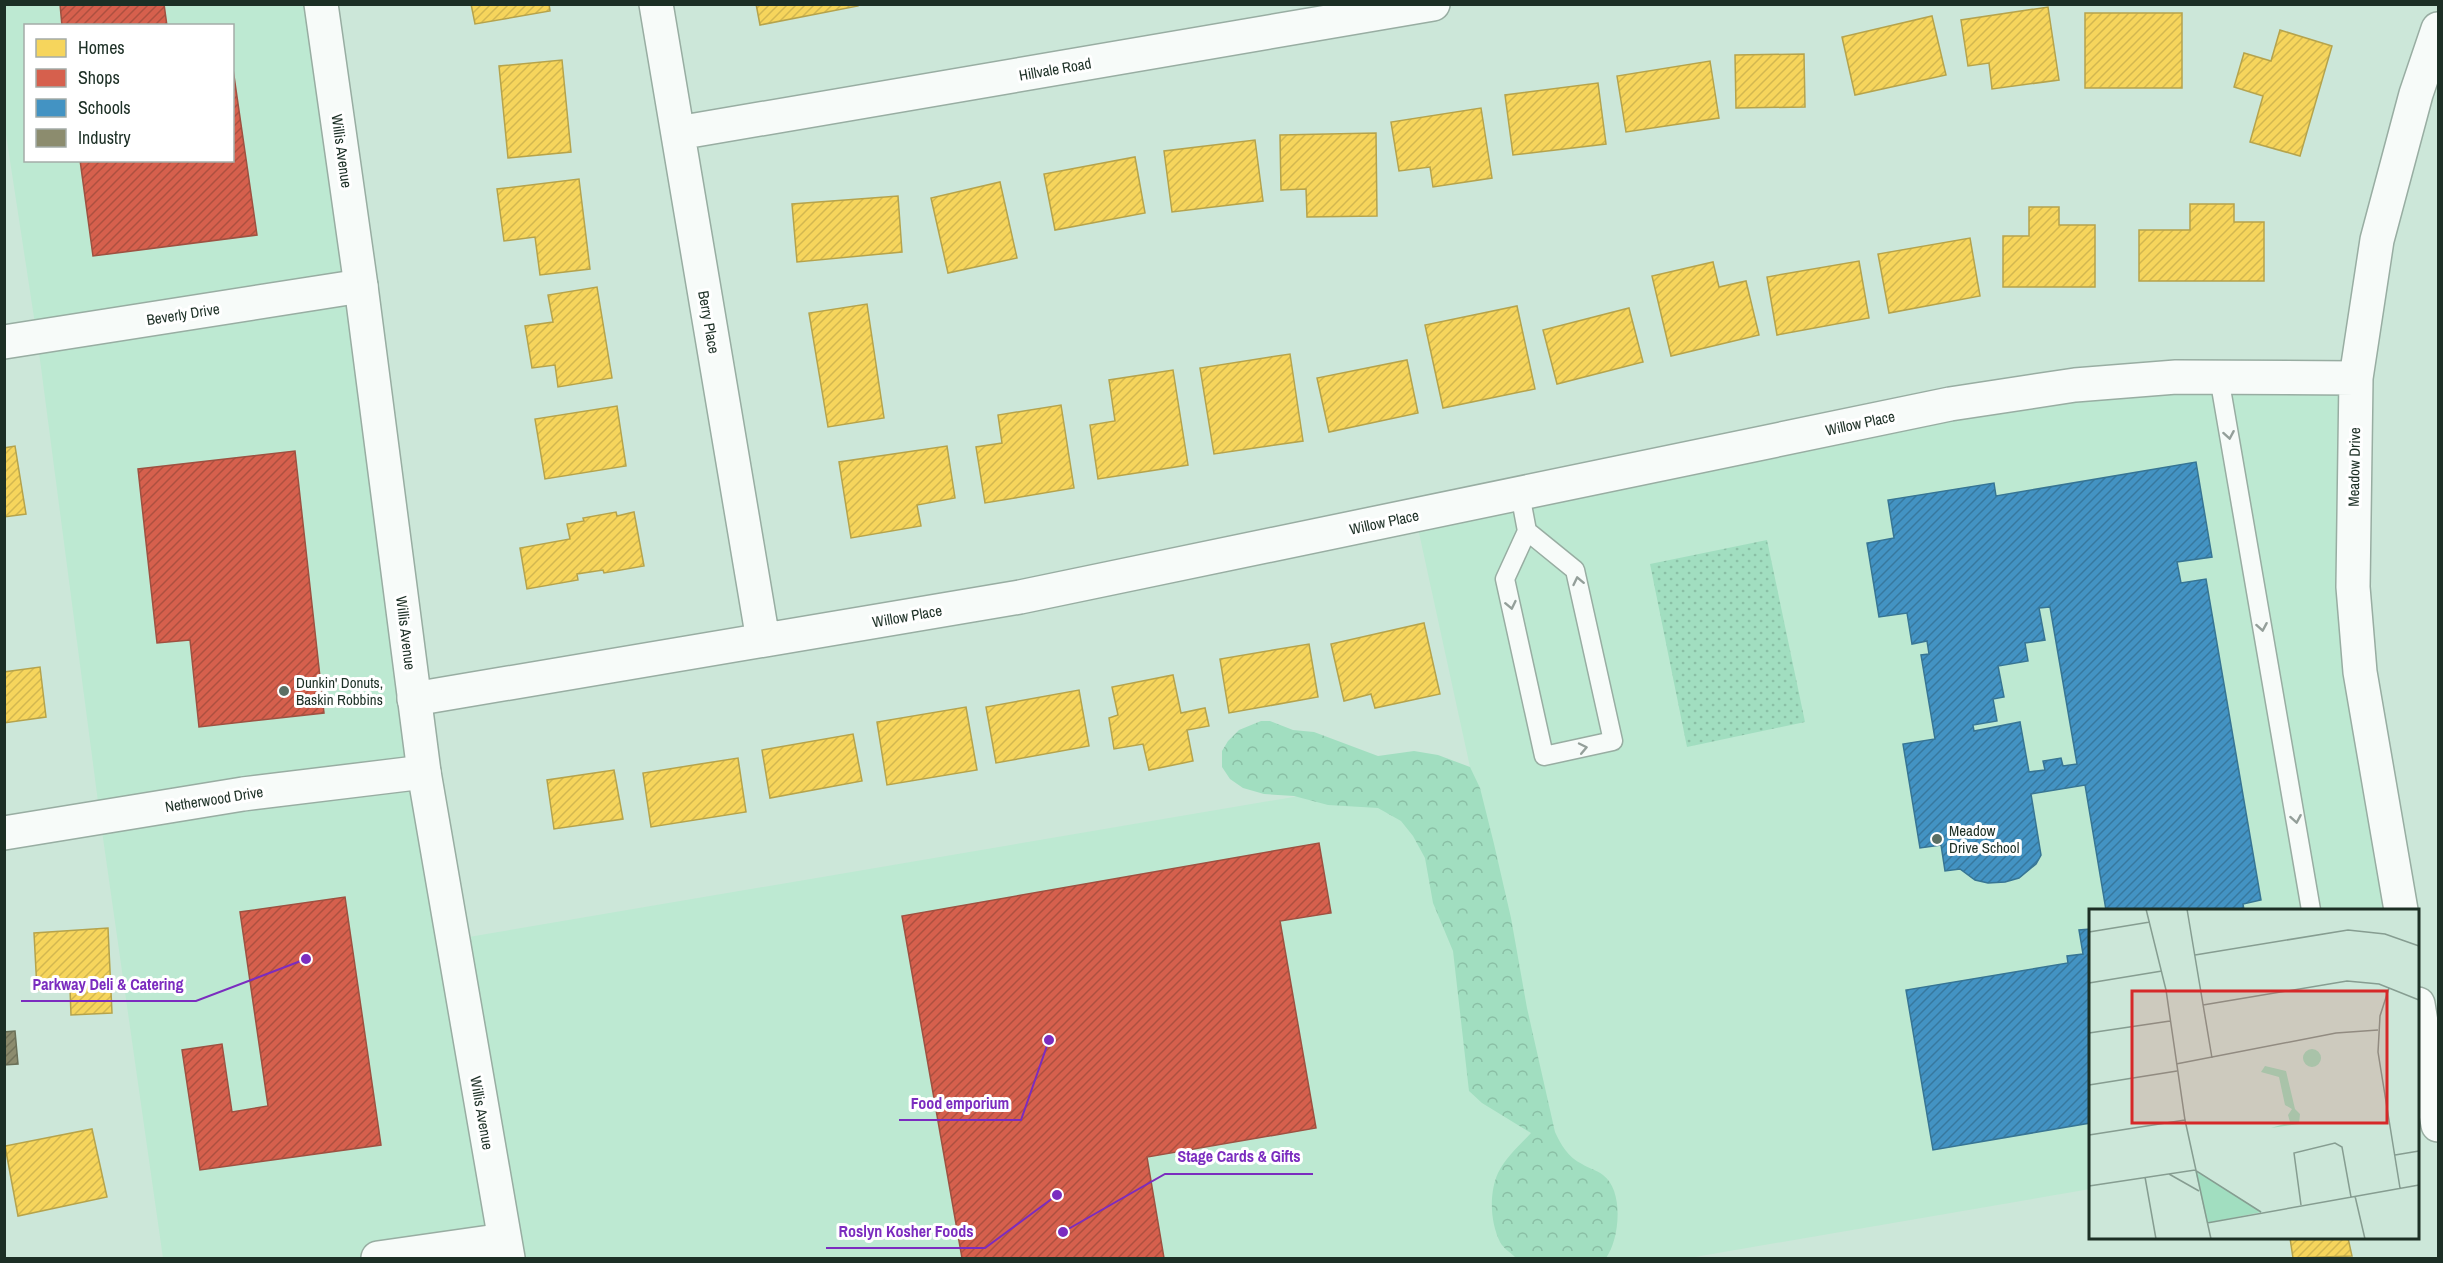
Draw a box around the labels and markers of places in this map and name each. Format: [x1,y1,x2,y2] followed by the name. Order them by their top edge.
[296,672,383,710] place label: Dunkin' Donuts, Baskin Robbins
[277,684,291,698] marker: Dunkin' Donuts, Baskin Robbins
[1949,820,2019,858] place label: Meadow Drive School
[1930,832,1944,846] marker: Meadow Drive School
[21,967,196,1001] callout: Parkway Deli & Catering
[899,1086,1021,1120] callout: Food emporium
[1165,1140,1313,1174] callout: Stage Cards & Gifts
[826,1214,985,1248] callout: Roslyn Kosher Foods

